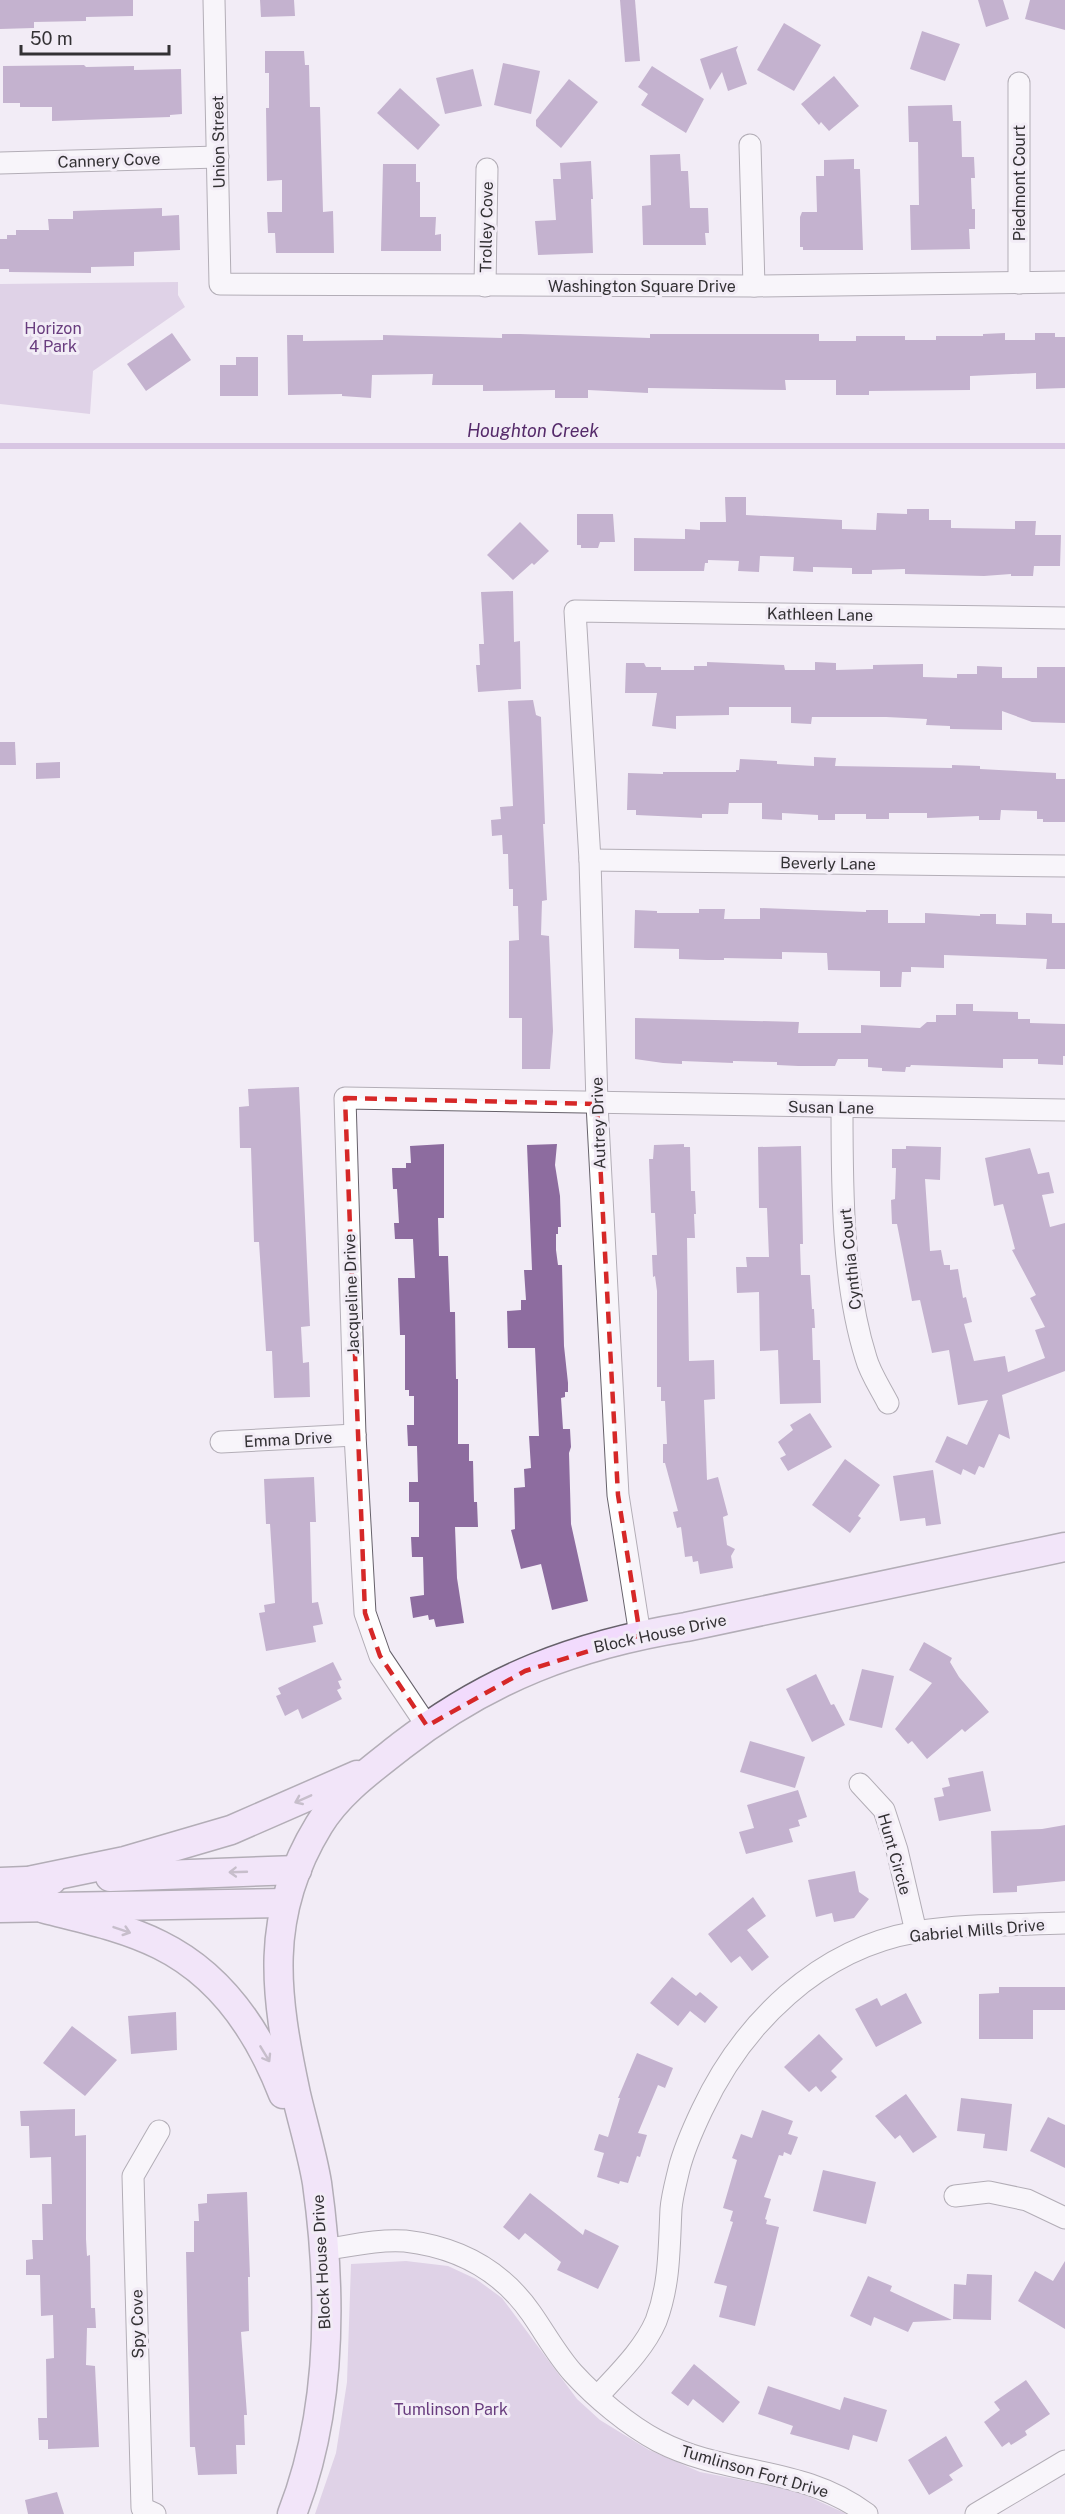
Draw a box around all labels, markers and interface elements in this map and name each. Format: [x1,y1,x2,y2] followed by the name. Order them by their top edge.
[21,18,170,56] scale bar
[30,28,73,49] text: 50 m
[208,95,229,189] street label: Union Street
[1010,125,1029,241] street label: Piedmont Court
[57,149,161,172] street label: Cannery Cove
[476,181,497,273] street label: Trolley Cove
[548,277,736,296] street label: Washington Square Drive
[24,319,82,356] park label: Horizon 4 Park
[467,420,599,441] water label: Houghton Creek
[767,604,873,625] street label: Kathleen Lane
[780,853,876,874] street label: Beverly Lane
[587,1076,610,1170] street label: Autrey Drive
[788,1097,874,1118] street label: Susan Lane
[836,1207,865,1311] street label: Cynthia Court
[340,1233,363,1355] street label: Jacqueline Drive
[243,1428,333,1451] street label: Emma Drive
[592,1610,728,1657] street label: Block House Drive
[294,1794,312,1805] one-way arrow
[874,1811,915,1897] street label: Hunt Circle
[229,1867,249,1878] one-way arrow
[909,1915,1046,1946] street label: Gabriel Mills Drive
[112,1926,131,1937] one-way arrow
[260,2045,272,2062] one-way arrow
[308,2194,335,2330] street label: Block House Drive
[127,2289,148,2359] street label: Spy Cove
[394,2400,508,2419] park label: Tumlinson Park
[679,2441,831,2502] street label: Tumlinson Fort Drive

